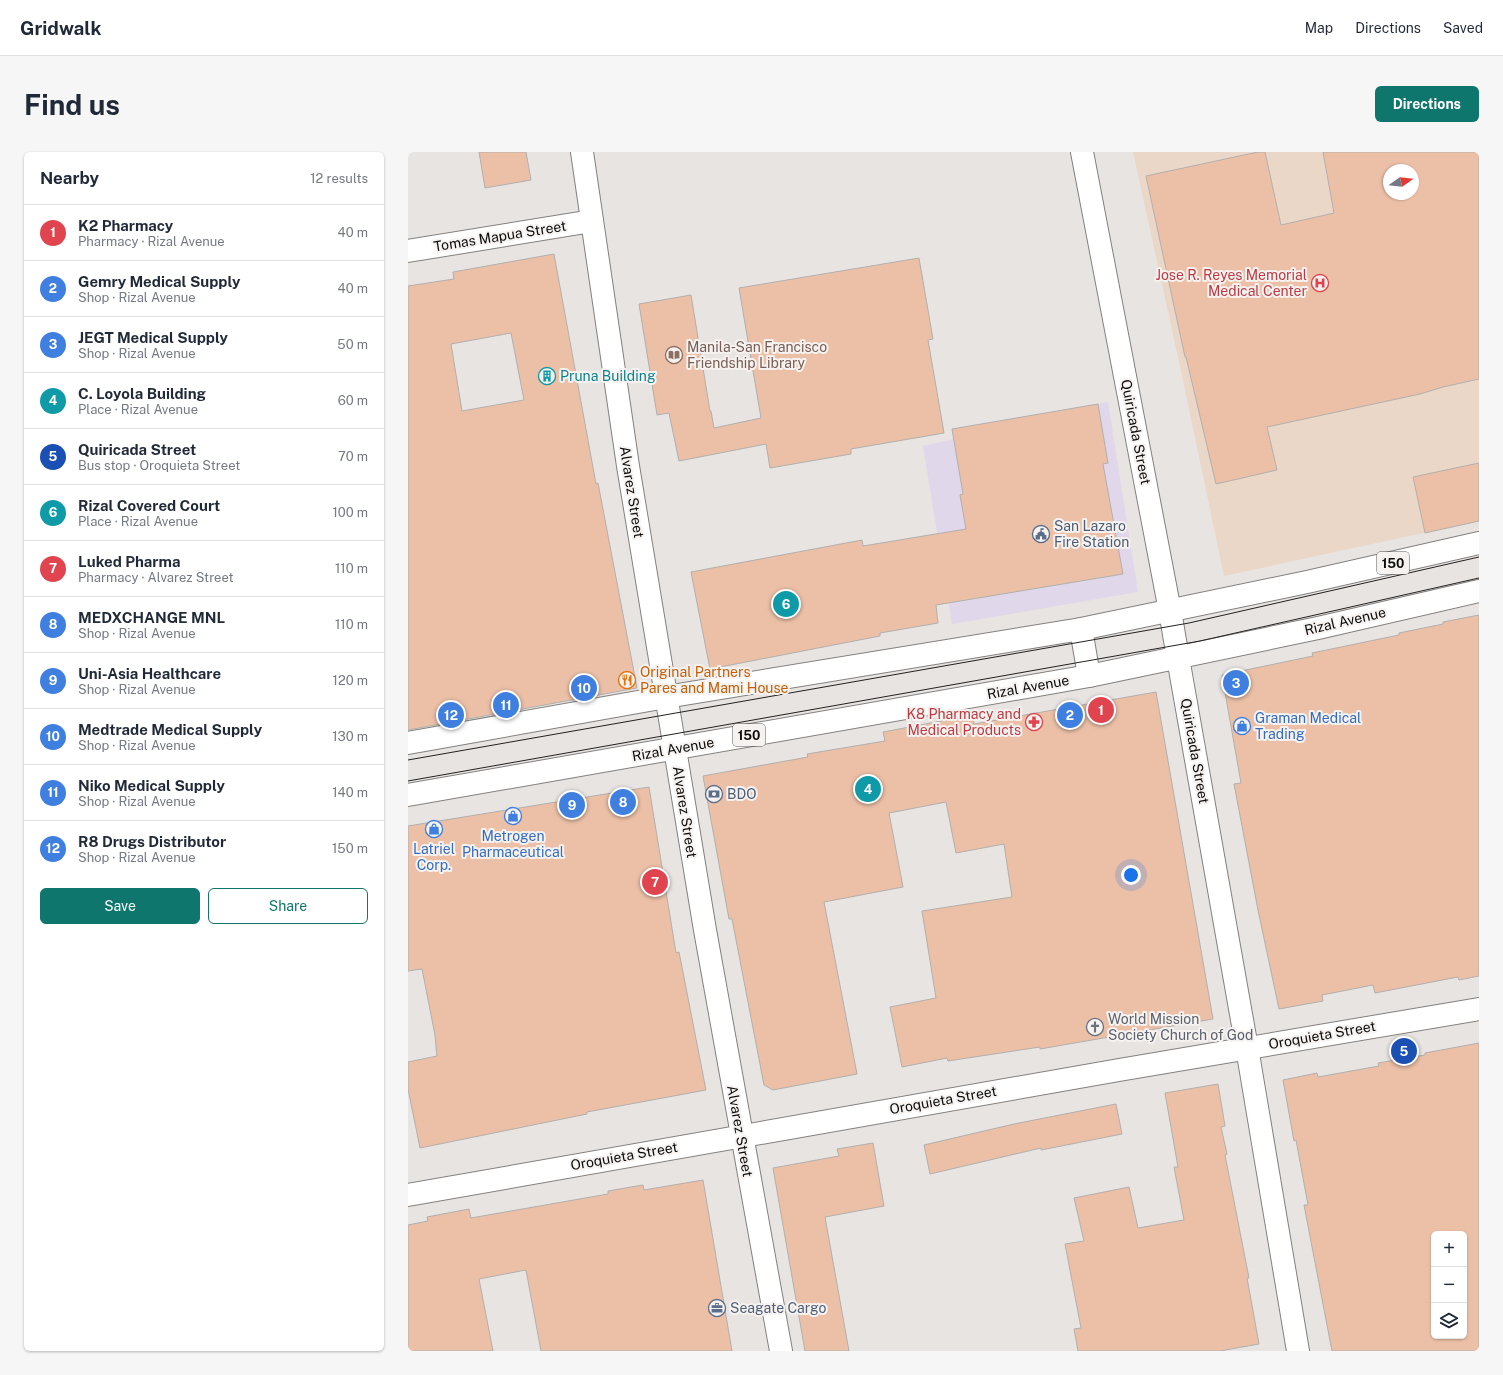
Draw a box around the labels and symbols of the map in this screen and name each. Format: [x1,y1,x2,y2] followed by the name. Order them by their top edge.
[1383,164,1419,200] north arrow
[433,218,567,254] street label: Tomas Mapua Street
[1156,267,1307,299] place label: Jose R. Reyes Memorial Medical Center
[1310,273,1330,293] hospital icon: Jose R. Reyes Memorial Medical Center
[687,339,827,371] place label: Manila-San Francisco Friendship Library
[664,345,684,365] library icon: Manila-San Francisco Friendship Library
[537,366,557,386] building icon: Pruna Building
[560,368,656,384] place label: Pruna Building
[1118,378,1154,486] street label: Quiricada Street
[617,445,647,539] street label: Alvarez Street
[1054,518,1129,550] place label: San Lazaro Fire Station
[1031,524,1051,544] public building icon: San Lazaro Fire Station
[1377,552,1409,574] road number: 150
[773,589,799,619] pin: 6
[1303,604,1387,638] street label: Rizal Avenue
[640,664,789,696] place label: Original Partners Pares and Mami House
[1223,668,1249,698] pin: 3
[617,670,637,690] restaurant icon: Original Partners Pares and Mami House
[986,672,1070,702] street label: Rizal Avenue
[571,673,597,703] pin: 10
[493,690,519,720] pin: 11
[1088,695,1114,725] pin: 1
[1178,697,1212,805] street label: Quiricada Street
[438,700,464,730] pin: 12
[1057,700,1083,730] pin: 2
[906,706,1021,738] place label: K8 Pharmacy and Medical Products
[1255,710,1361,742] place label: Graman Medical Trading
[1024,712,1044,732] pharmacy icon: K8 Pharmacy and Medical Products
[1232,716,1252,736] shop icon: Graman Medical Trading
[733,724,765,746] road number: 150
[631,734,715,764] street label: Rizal Avenue
[670,765,700,859] street label: Alvarez Street
[855,774,881,804] pin: 4
[704,784,724,804] bank icon: BDO
[727,786,756,802] place label: BDO
[610,787,636,817] pin: 8
[559,790,585,820] pin: 9
[503,806,523,826] shop icon: Metrogen Pharmaceutical
[424,819,444,839] shop icon: Latriel Corp.
[462,828,564,860] place label: Metrogen Pharmaceutical
[413,841,455,873] place label: Latriel Corp.
[1121,865,1141,885] your location
[642,867,668,897] pin: 7
[1108,1011,1253,1043] place label: World Mission Society Church of God
[1085,1017,1105,1037] church icon: World Mission Society Church of God
[1267,1018,1377,1052] street label: Oroquieta Street
[1391,1036,1417,1066] pin: 5
[888,1083,998,1117] street label: Oroquieta Street
[724,1084,756,1178] street label: Alvarez Street
[569,1139,679,1173] street label: Oroquieta Street
[707,1298,727,1318] office icon: Seagate Cargo
[730,1300,826,1316] place label: Seagate Cargo

